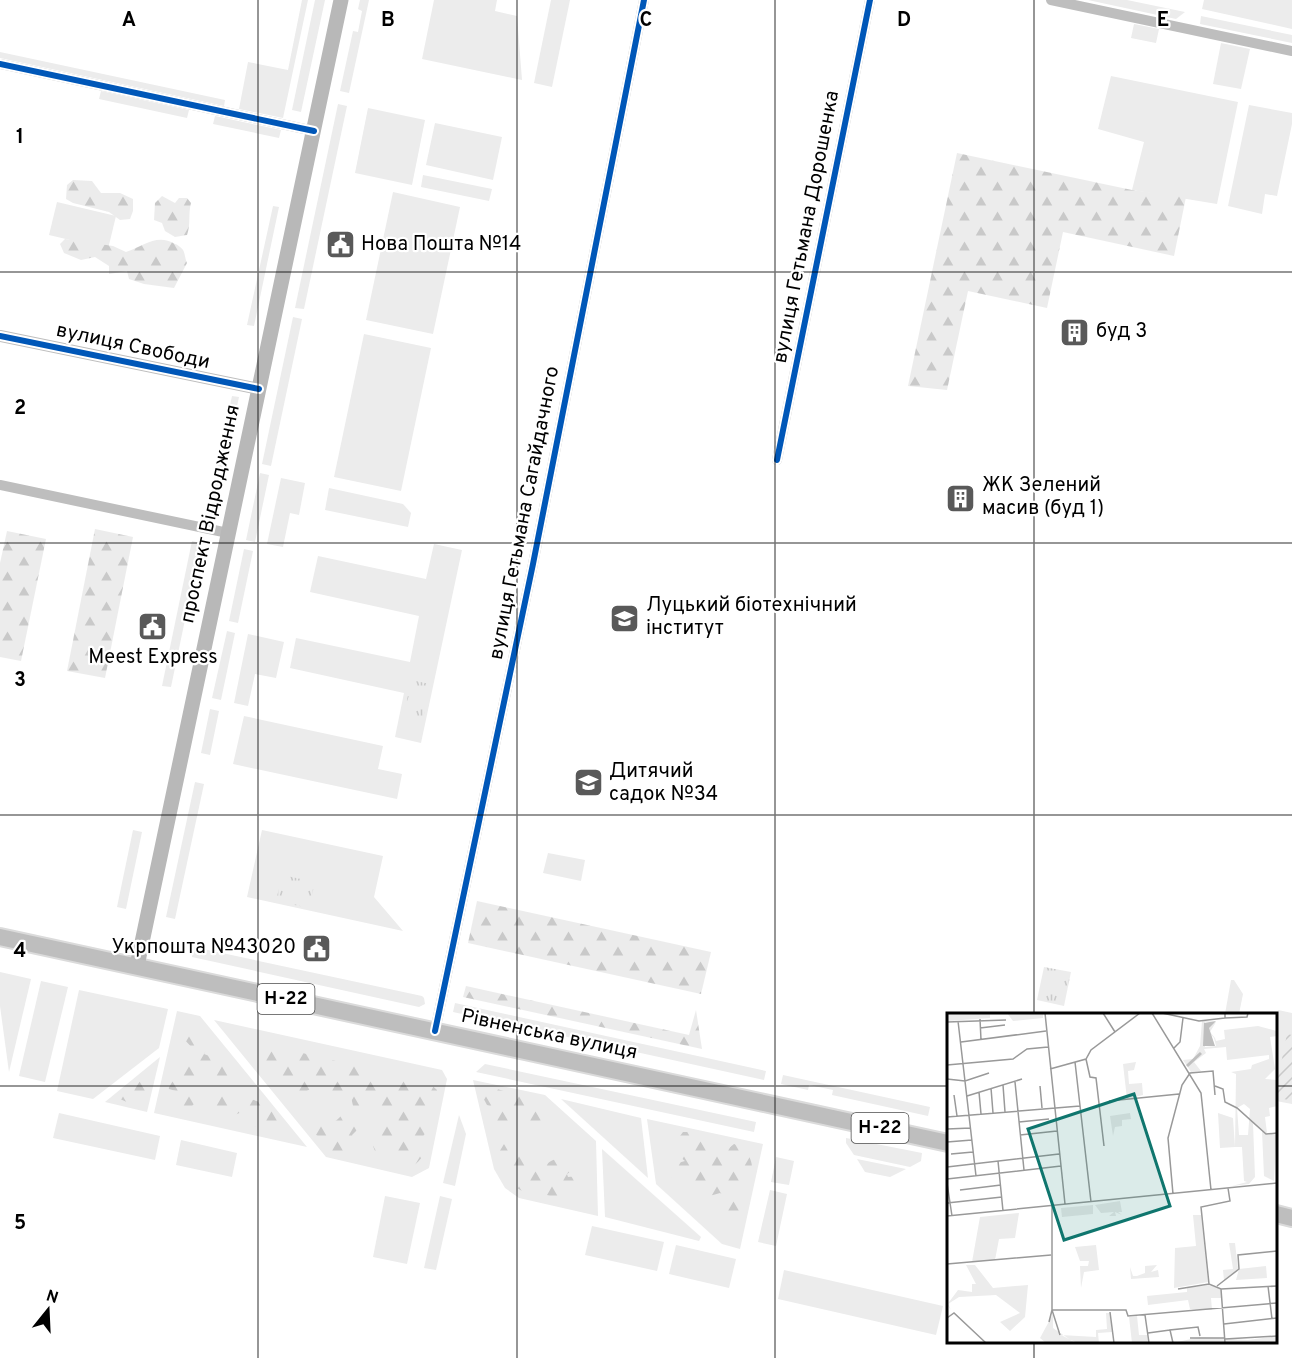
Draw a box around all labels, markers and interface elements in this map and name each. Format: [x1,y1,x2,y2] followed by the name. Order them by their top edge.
[122,8,136,34] text: A
[381,8,395,34] text: B
[640,8,652,34] text: C
[897,8,911,34] text: D
[1157,8,1169,34] text: E
[768,88,846,366] street label: вулиця Гетьмана Дорошенка
[16,125,24,151] text: 1
[324,229,356,261] public building icon: Нова Пошта №14
[361,232,521,258] place label: Нова Пошта №14
[1059,316,1091,348] building icon: буд 3
[54,318,212,376] street label: вулиця Свободи
[1096,319,1147,345] place label: буд 3
[484,364,566,662] street label: вулиця Гетьмана Сагайдачного
[14,396,26,422] text: 2
[175,402,247,626] street label: проспект Відродження
[982,473,1104,522] place label: ЖК Зелений масив (буд 1)
[945,482,977,514] building icon: ЖК Зелений масив (буд 1)
[646,593,857,642] place label: Луцький біотехнічний інститут
[609,602,641,634] school or university icon: Луцький біотехнічний інститут
[137,611,169,643] public building icon: Meest Express
[88,645,218,671] place label: Meest Express
[14,668,26,694] text: 3
[609,759,718,808] place label: Дитячий садок №34
[572,767,604,799] school or university icon: Дитячий садок №34
[301,932,333,964] public building icon: Укрпошта №43020
[111,935,296,961] place label: Укрпошта №43020
[14,939,26,965] text: 4
[258,984,314,1014] road number: Н-22
[458,1004,640,1066] street label: Рівненська вулиця
[947,1013,1277,1343] inset map
[852,1113,908,1143] road number: Н-22
[14,1211,26,1237] text: 5
[18,1280,78,1340] north arrow
[43,1286,61,1309] text: N

